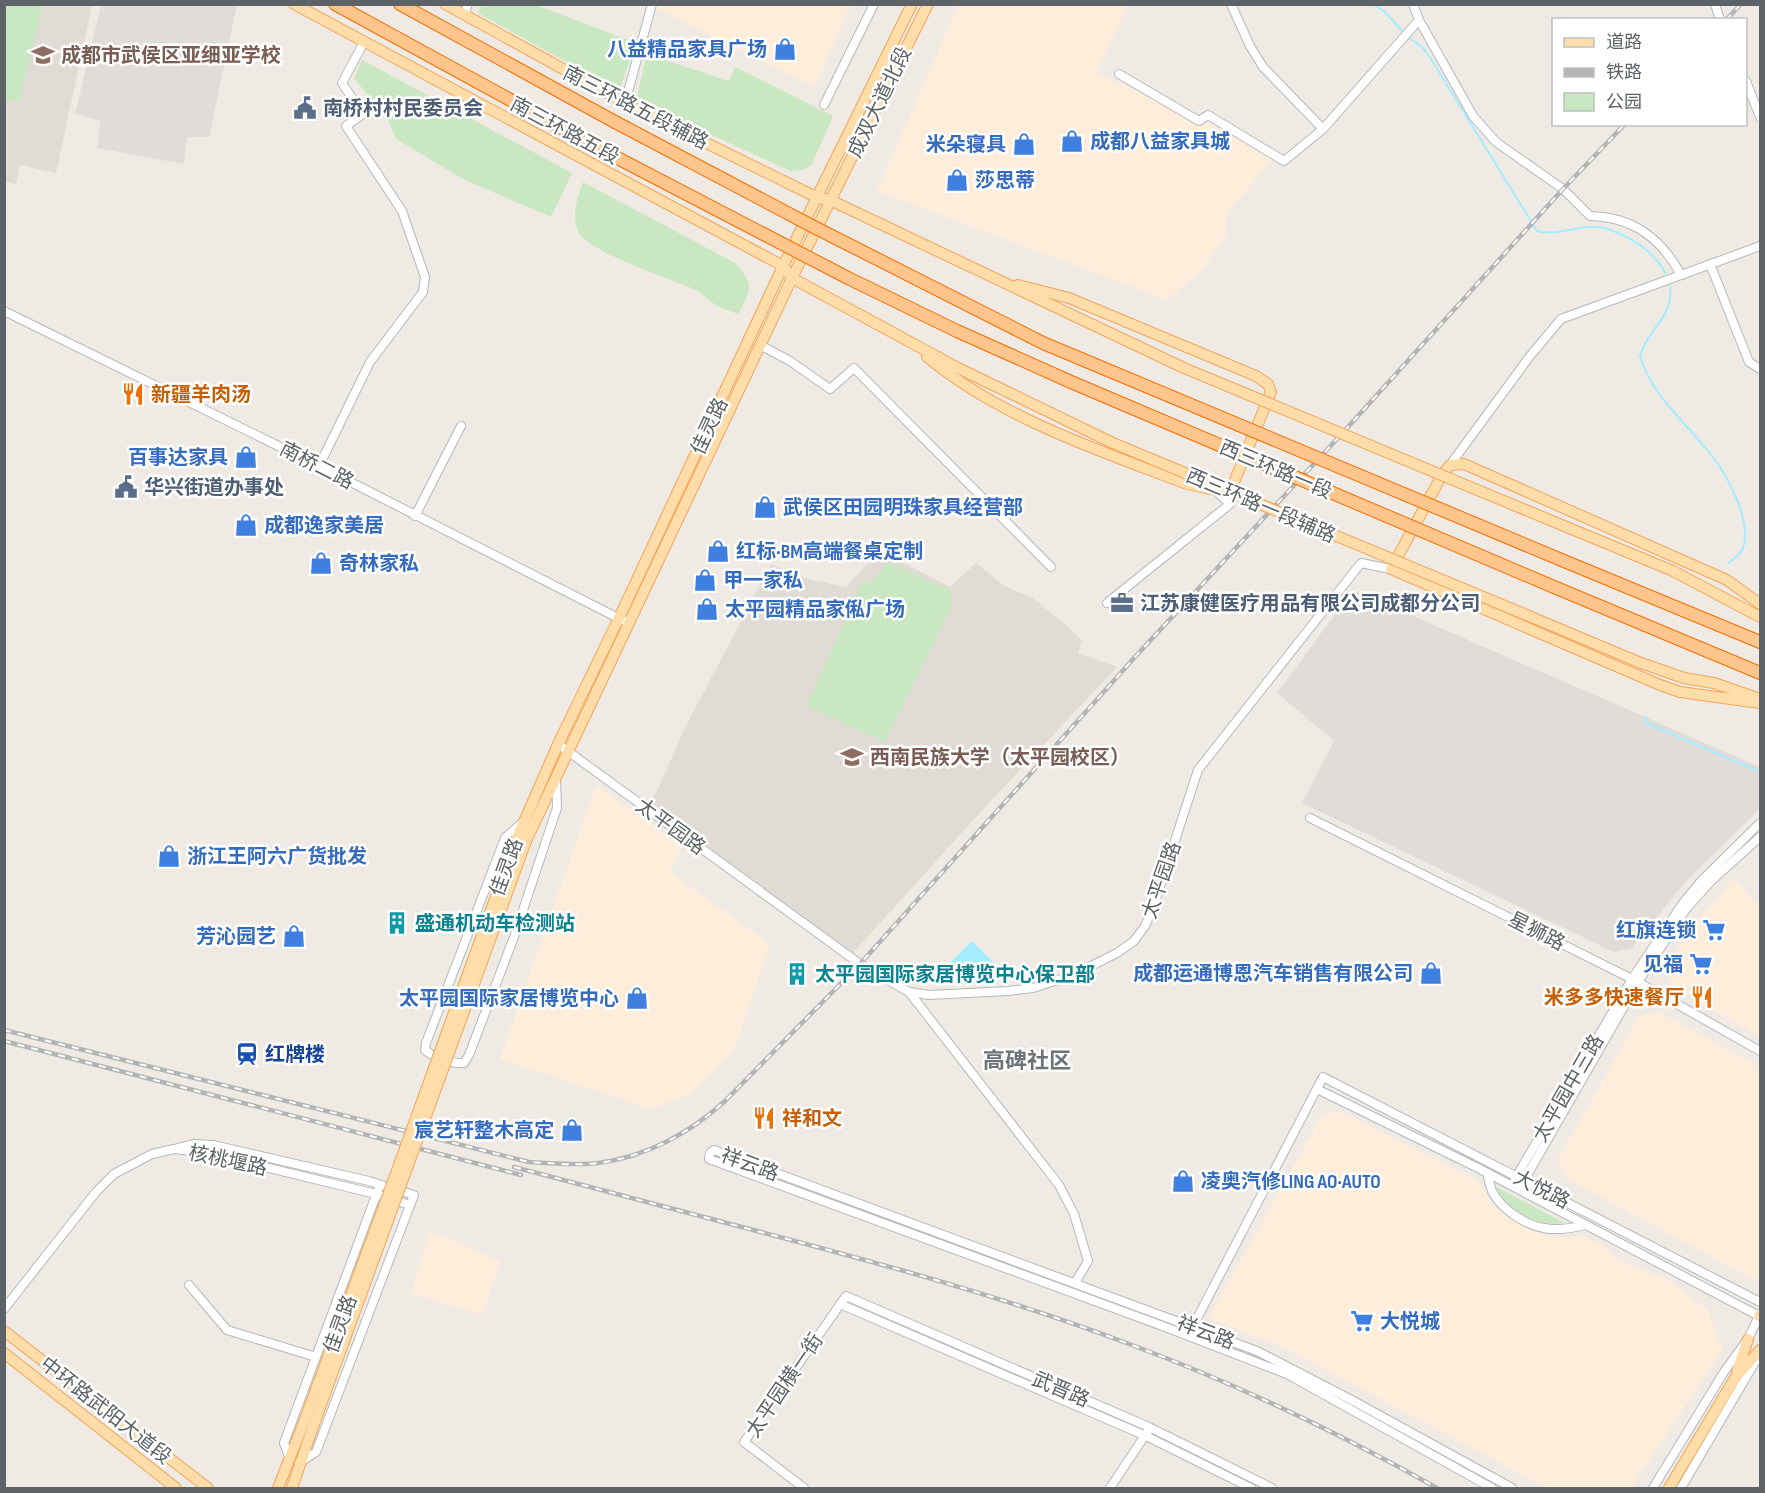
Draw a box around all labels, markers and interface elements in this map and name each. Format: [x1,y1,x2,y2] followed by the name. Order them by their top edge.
[1552,18,1747,126] legend
[1606,32,1642,53] text: 道路
[772,36,798,62] shop icon: 八益精品家具广场
[607,38,767,62] place label: 八益精品家具广场
[30,42,56,68] school or university icon: 成都市武侯区亚细亚学校
[843,43,917,162] street label: 成双大道北段
[61,44,281,68] place label: 成都市武侯区亚细亚学校
[559,60,713,154] street label: 南三环路五段辅路
[1606,62,1642,83] text: 铁路
[506,91,624,169] street label: 南三环路五段
[1606,92,1642,113] text: 公园
[292,95,318,121] public building icon: 南桥村村民委员会
[323,97,483,121] place label: 南桥村村民委员会
[1059,128,1085,154] shop icon: 成都八益家具城
[1090,130,1230,154] place label: 成都八益家具城
[1011,131,1037,157] shop icon: 米朵寝具
[926,133,1006,157] place label: 米朵寝具
[944,167,970,193] shop icon: 莎思蒂
[975,169,1035,193] place label: 莎思蒂
[120,381,146,407] restaurant icon: 新疆羊肉汤
[151,383,251,407] place label: 新疆羊肉汤
[686,394,733,459] street label: 佳灵路
[1216,435,1336,504] street label: 西三环路一段
[275,437,358,495] street label: 南桥二路
[233,444,259,470] shop icon: 百事达家具
[128,446,228,470] place label: 百事达家具
[1182,464,1339,548] street label: 西三环路一段辅路
[113,474,139,500] public building icon: 华兴街道办事处
[144,476,284,500] place label: 华兴街道办事处
[752,494,778,520] shop icon: 武侯区田园明珠家具经营部
[783,496,1023,520] place label: 武侯区田园明珠家具经营部
[233,512,259,538] shop icon: 成都逸家美居
[264,514,384,538] place label: 成都逸家美居
[705,538,731,564] shop icon: 红标·BM高端餐桌定制
[736,540,923,564] place label: 红标·BM高端餐桌定制
[308,550,334,576] shop icon: 奇林家私
[339,552,419,576] place label: 奇林家私
[692,567,718,593] shop icon: 甲一家私
[723,569,803,593] place label: 甲一家私
[1109,590,1135,616] office icon: 江苏康健医疗用品有限公司成都分公司
[1140,592,1480,616] place label: 江苏康健医疗用品有限公司成都分公司
[694,596,720,622] shop icon: 太平园精品家俬广场
[725,598,905,622] place label: 太平园精品家俬广场
[839,744,865,770] school or university icon: 西南民族大学（太平园校区）
[870,746,1130,770] place label: 西南民族大学（太平园校区）
[631,794,710,860] street label: 太平园路
[485,835,528,900] street label: 佳灵路
[1138,839,1186,922] street label: 太平园路
[156,843,182,869] shop icon: 浙江王阿六广货批发
[187,845,367,869] place label: 浙江王阿六广货批发
[1504,908,1569,956] street label: 星狮路
[384,910,410,936] building icon: 盛通机动车检测站
[415,912,575,936] place label: 盛通机动车检测站
[1701,917,1727,943] supermarket icon: 红旗连锁
[1616,919,1697,943] place label: 红旗连锁
[281,923,307,949] shop icon: 芳沁园艺
[196,925,276,949] place label: 芳沁园艺
[1688,951,1714,977] supermarket icon: 见福
[1643,953,1683,977] place label: 见福
[1418,960,1444,986] shop icon: 成都运通博恩汽车销售有限公司
[784,961,810,987] building icon: 太平园国际家居博览中心保卫部
[1133,962,1413,986] place label: 成都运通博恩汽车销售有限公司
[815,963,1095,987] place label: 太平园国际家居博览中心保卫部
[1689,984,1715,1010] restaurant icon: 米多多快速餐厅
[624,985,650,1011] shop icon: 太平园国际家居博览中心
[1544,986,1684,1010] place label: 米多多快速餐厅
[399,987,619,1011] place label: 太平园国际家居博览中心
[1528,1031,1609,1146] street label: 太平园中三路
[234,1041,260,1067] station icon: 红牌楼
[265,1043,325,1067] place label: 红牌楼
[983,1048,1071,1075] district label: 高碑社区
[751,1105,777,1131] restaurant icon: 祥和文
[782,1107,842,1131] place label: 祥和文
[559,1117,585,1143] shop icon: 宸艺轩整木高定
[414,1119,554,1143] place label: 宸艺轩整木高定
[186,1141,269,1181] street label: 核桃堰路
[717,1143,782,1186] street label: 祥云路
[1509,1166,1574,1214] street label: 大悦路
[1170,1168,1196,1194] shop icon: 凌奥汽修LING AO·AUTO
[1201,1170,1381,1194] place label: 凌奥汽修LING AO·AUTO
[319,1292,362,1357] street label: 佳灵路
[1349,1308,1375,1334] supermarket icon: 大悦城
[1380,1310,1440,1334] place label: 大悦城
[1173,1311,1238,1355] street label: 祥云路
[741,1329,828,1442] street label: 太平园横一街
[35,1352,176,1469] street label: 中环路武阳大道段
[1028,1367,1093,1413] street label: 武晋路

